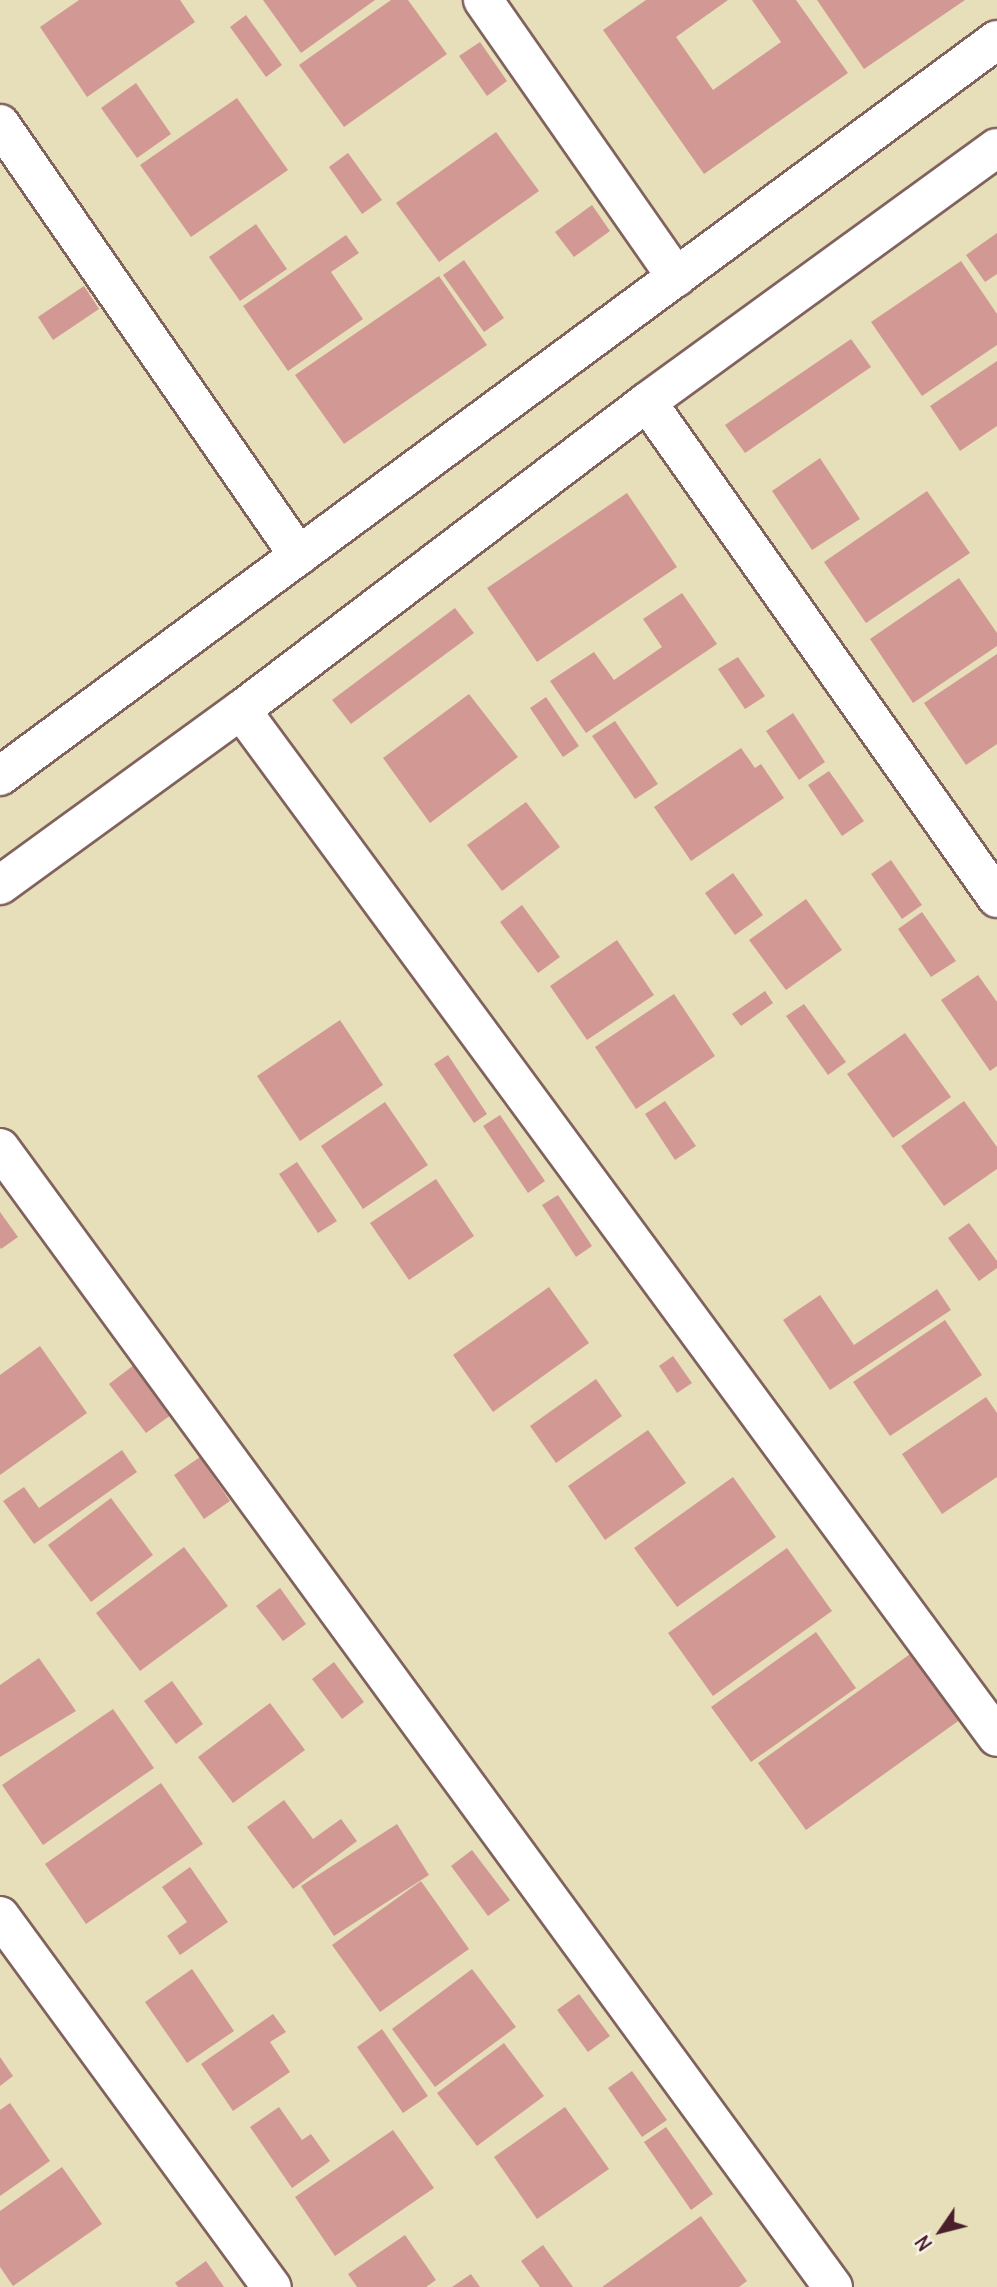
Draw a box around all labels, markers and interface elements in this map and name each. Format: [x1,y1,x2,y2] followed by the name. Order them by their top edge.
[906,2196,976,2266] north arrow
[910,2231,937,2255] text: N

